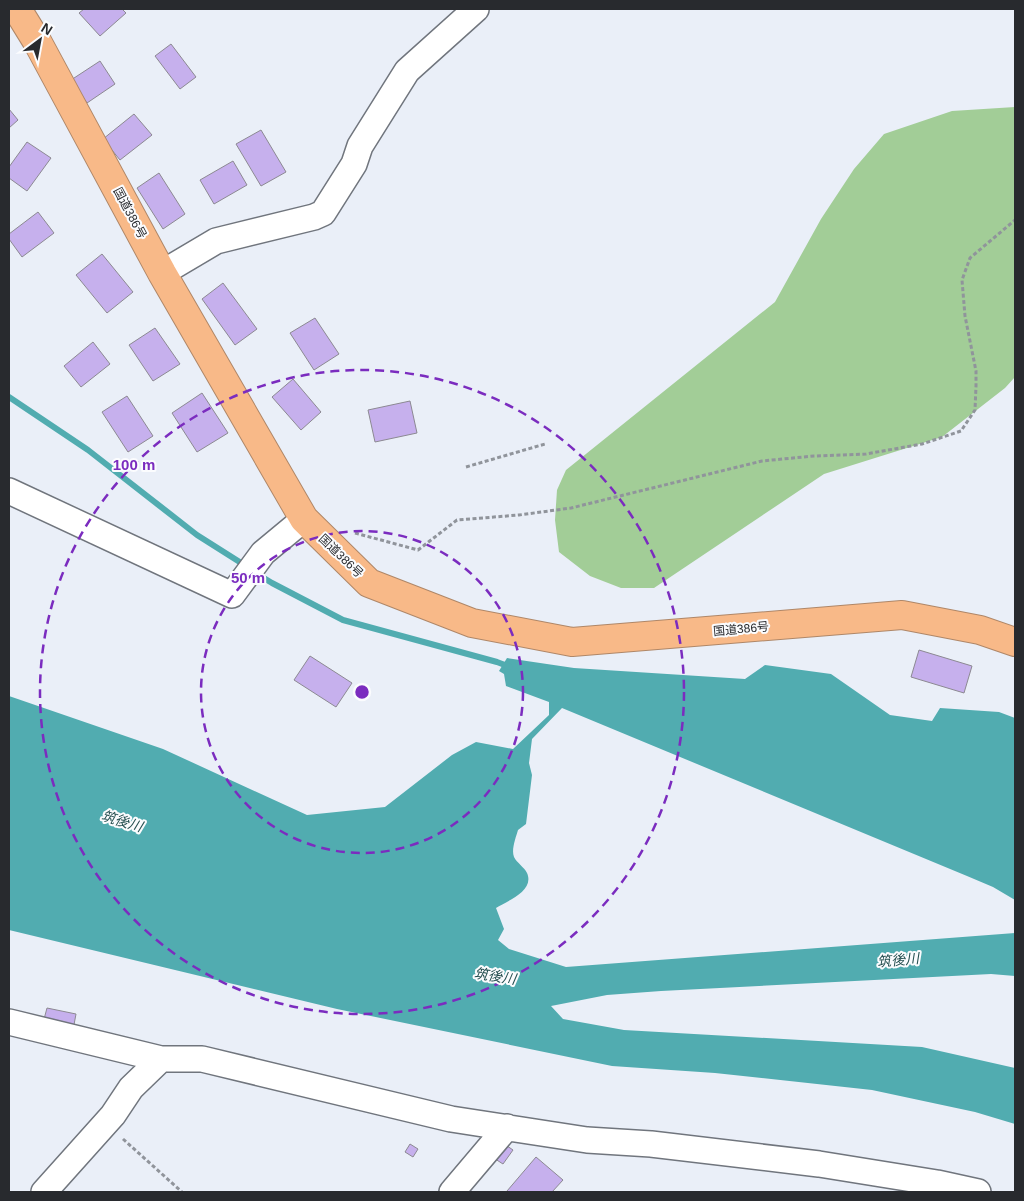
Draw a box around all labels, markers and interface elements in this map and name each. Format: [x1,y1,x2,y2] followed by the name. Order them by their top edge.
[15,15,65,65] north arrow
[38,20,55,38] text: N
[111,185,149,241] street label: 国道386号
[113,456,155,473] text: 100 m
[316,532,366,580] street label: 国道386号
[231,569,265,586] text: 50 m
[712,620,770,638] street label: 国道386号
[353,683,371,701] centre of rings
[100,807,146,835] water label: 筑後川
[876,950,922,970] water label: 筑後川
[473,965,519,987] water label: 筑後川

